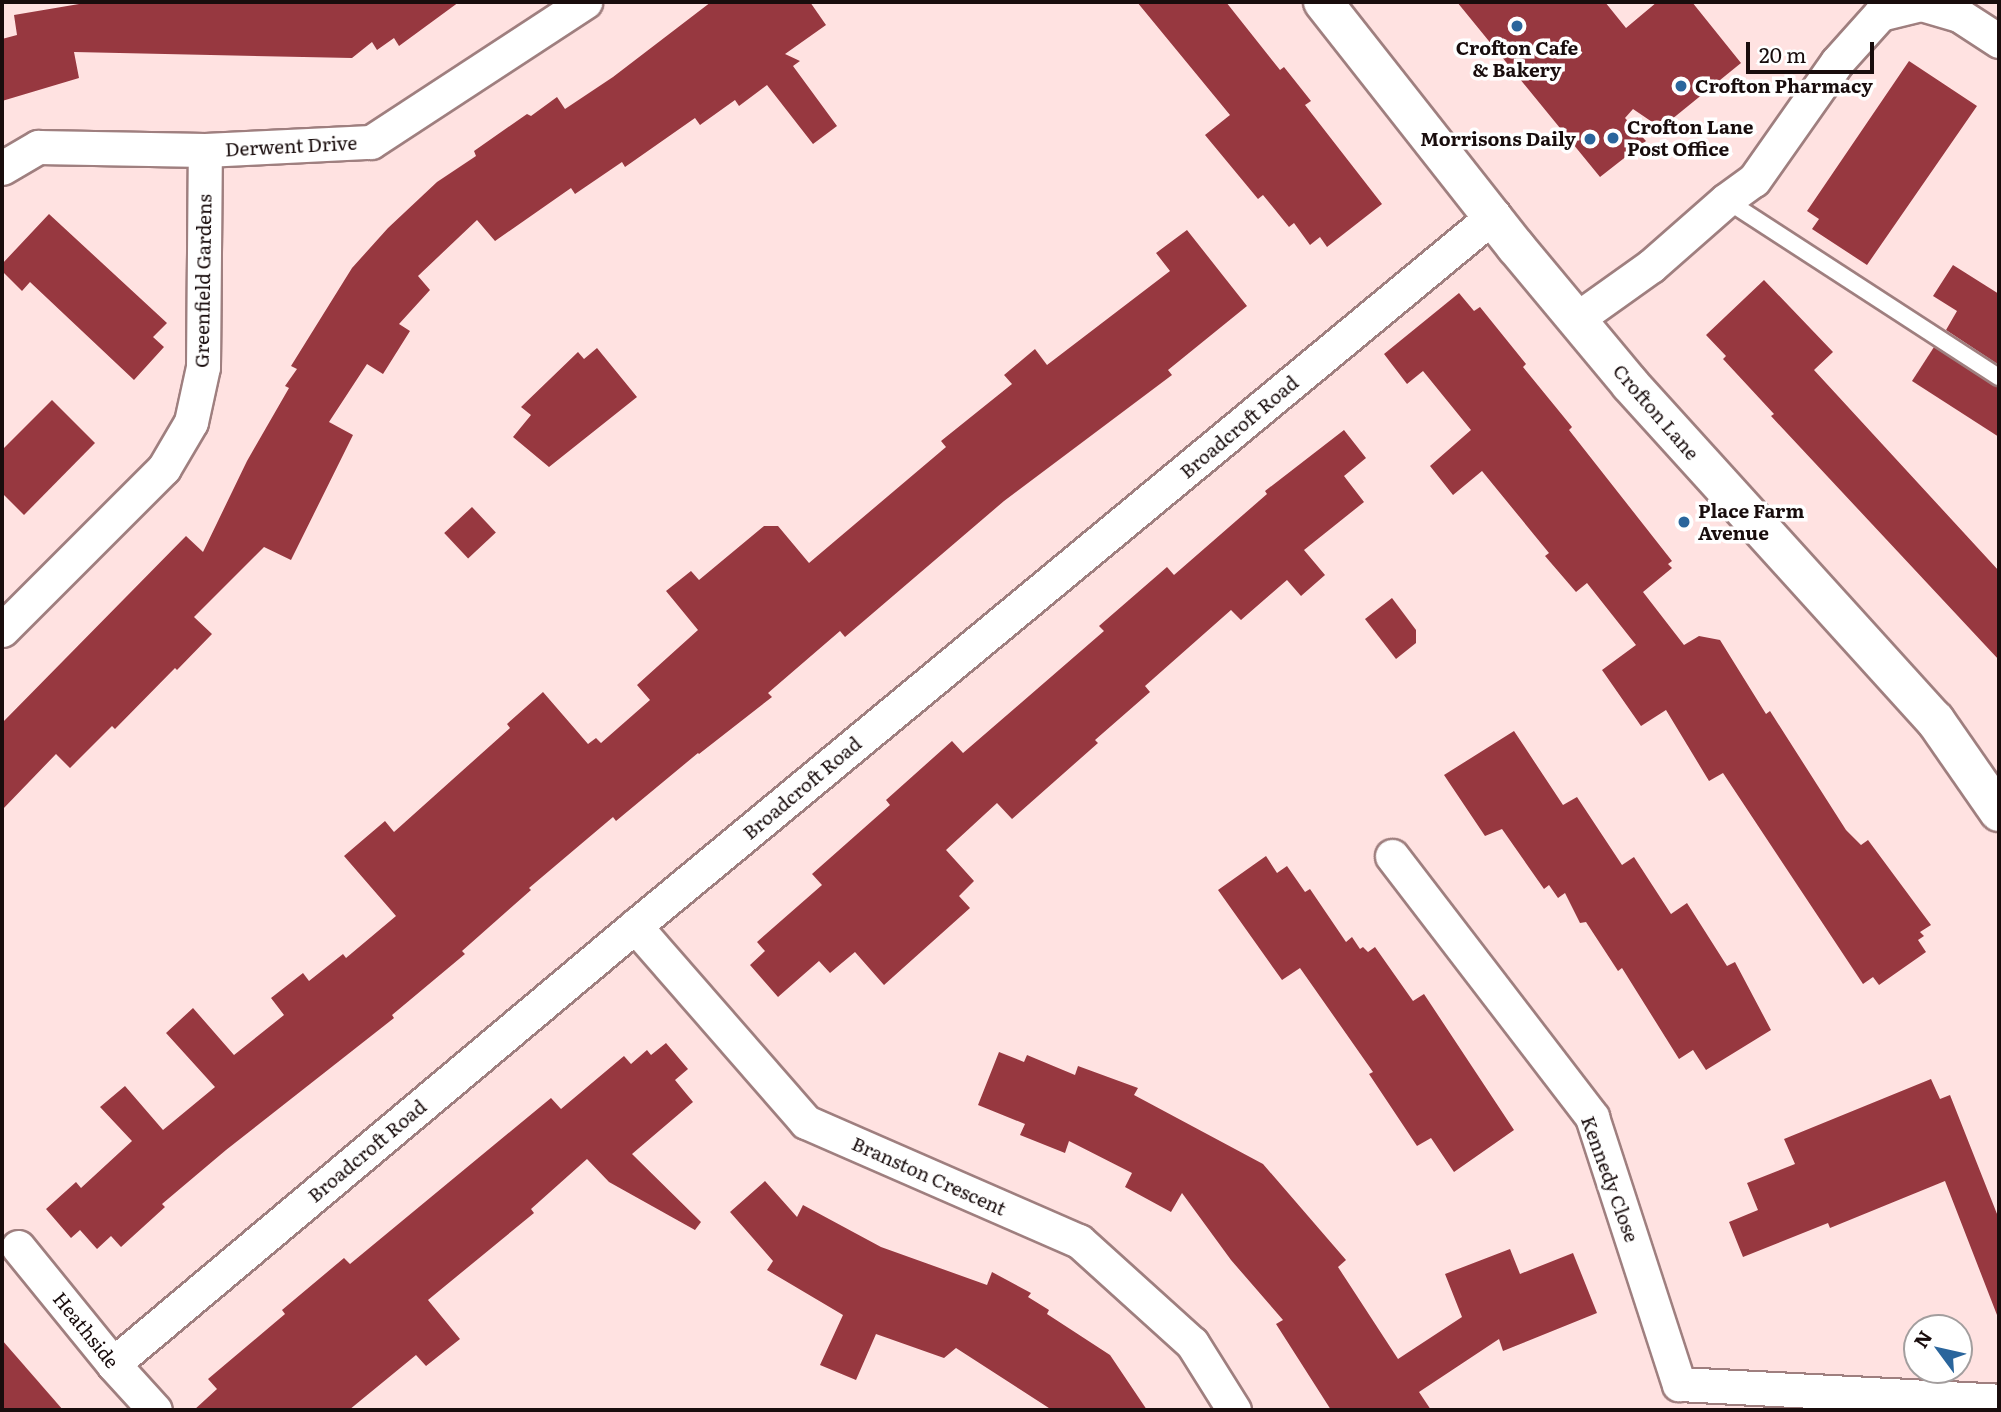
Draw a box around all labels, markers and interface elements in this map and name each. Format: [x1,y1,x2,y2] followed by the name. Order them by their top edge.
[1509,18,1525,34] marker: Crofton Cafe & Bakery
[1749,28,1877,72] scale bar
[1456,37,1578,81] place label: Crofton Cafe & Bakery
[1759,38,1806,69] text: 20 m
[1695,75,1873,97] place label: Crofton Pharmacy
[1673,78,1689,94] marker: Crofton Pharmacy
[1627,116,1753,160] place label: Crofton Lane Post Office
[1420,128,1576,150] place label: Morrisons Daily
[1605,130,1621,146] marker: Crofton Lane Post Office
[224,131,358,161] street label: Derwent Drive
[1582,131,1598,147] marker: Morrisons Daily
[190,194,216,368] street label: Greenfield Gardens
[1608,360,1704,464] street label: Crofton Lane
[1175,371,1303,483] street label: Broadcroft Road
[1698,500,1804,544] place label: Place Farm Avenue
[1676,514,1692,530] marker: Place Farm Avenue
[738,732,866,844] street label: Broadcroft Road
[303,1095,431,1207] street label: Broadcroft Road
[1577,1113,1643,1245] street label: Kennedy Close
[848,1132,1010,1220] street label: Branston Crescent
[48,1287,124,1373] street label: Heathside
[1903,1314,1973,1384] north arrow
[1906,1324,1938,1353] text: N

